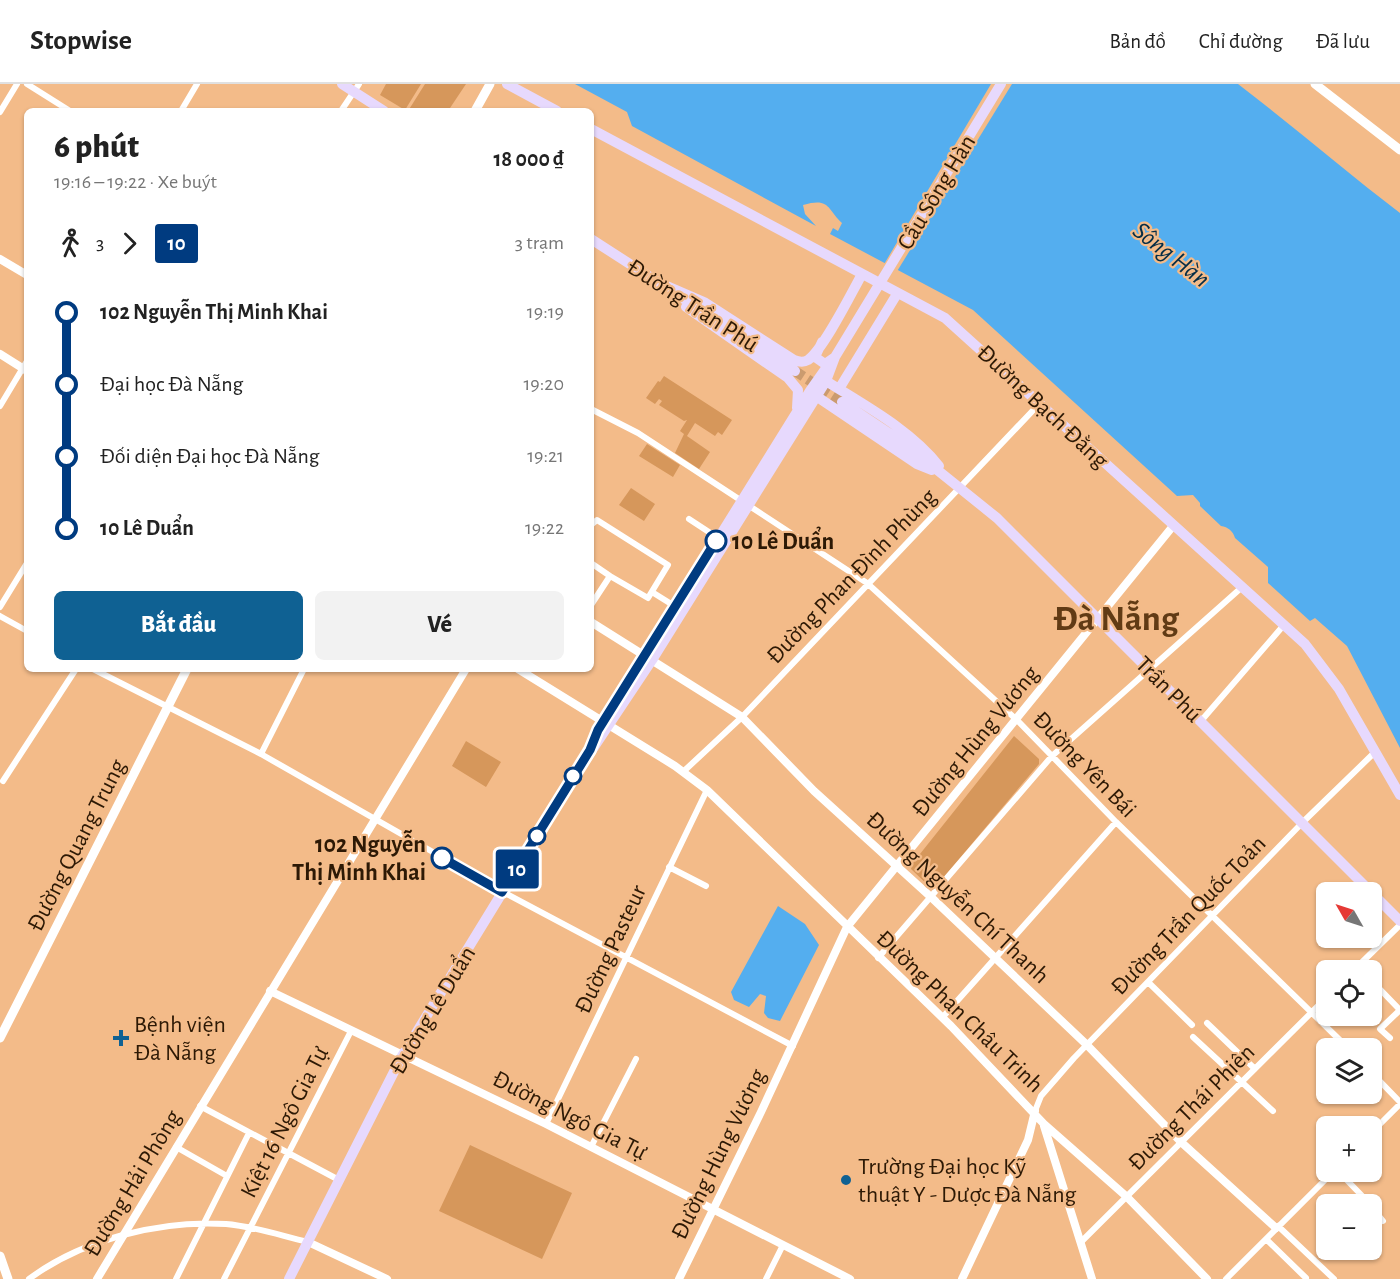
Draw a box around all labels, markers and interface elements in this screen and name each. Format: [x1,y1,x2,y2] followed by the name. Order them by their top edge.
[30,27,132,55] text: Stopwise
[1109,31,1166,52] text: Bản đồ
[1199,31,1283,52] text: Chỉ đường
[1316,31,1370,52] text: Đã lưu
[54,131,139,164] text: 6 phút
[893,131,980,254] street label: Cầu Sông Hàn
[493,148,564,170] text: 18 000 ₫
[54,172,217,192] text: 19:16 – 19:22 · Xe buýt
[1128,217,1215,293] water label: Sông Hàn
[54,227,87,260] icon: walk
[113,227,146,260] icon: forward
[96,233,104,253] text: 3
[167,233,186,254] text: 10
[515,233,564,253] text: 3 trạm
[623,255,762,357] street label: Đường Trần Phú
[100,301,328,323] text: 102 Nguyễn Thị Minh Khai
[527,302,564,322] text: 19:19
[972,340,1113,473] street label: Đường Bạch Đằng
[100,373,243,395] text: Đại học Đà Nẵng
[523,374,564,394] text: 19:20
[100,445,320,467] text: Đối diện Đại học Đà Nẵng
[527,446,564,466] text: 19:21
[762,484,941,669] street label: Đường Phan Đình Phùng
[100,517,194,539] text: 10 Lê Duẩn
[525,518,564,538] text: 19:22
[732,526,834,554] place label: 10 Lê Duẩn
[705,530,727,552] marker: 10 Lê Duẩn
[54,591,303,660] button: Bắt đầu
[315,591,564,660] button: Vé
[1053,600,1180,637] district label: Đà Nẵng
[1131,652,1206,727] street label: Trần Phú
[908,661,1044,822] street label: Đường Hùng Vương
[1028,707,1141,822] street label: Đường Yên Bái
[23,755,131,935] street label: Đường Quang Trung
[564,767,582,785] unlabelled marker
[861,806,1054,988] street label: Đường Nguyễn Chí Thanh
[528,827,546,845] unlabelled marker
[292,829,426,885] place label: 102 Nguyễn Thị Minh Khai
[1107,831,1271,1000] street label: Đường Trần Quốc Toản
[431,847,453,869] marker: 102 Nguyễn Thị Minh Khai
[490,850,544,888] line badge: 10
[508,859,526,880] text: 10
[571,881,651,1017] street label: Đường Pasteur
[1316,882,1382,948] north arrow
[1316,882,1382,1260] map controls
[871,926,1047,1097] street label: Đường Phan Châu Trinh
[385,942,480,1079] street label: Đường Lê Duẩn
[1316,960,1382,1026] button: locate
[134,1013,226,1065] place label: Bệnh viện Đà Nẵng
[112,1029,130,1047] marker: Bệnh viện Đà Nẵng
[1316,1038,1382,1104] button: layers
[1124,1040,1260,1176] street label: Đường Thái Phiên
[237,1043,334,1202] street label: Kiệt 16 Ngô Gia Tự
[667,1065,771,1243] street label: Đường Hùng Vương
[489,1067,651,1165] street label: Đường Ngô Gia Tự
[80,1106,186,1261] street label: Đường Hải Phòng
[1316,1116,1382,1182] button: +
[858,1155,1077,1207] place label: Trường Đại học Kỹ thuật Y - Dược Đà Nẵng
[839,1173,853,1187] marker: Trường Đại học Kỹ thuật Y - Dược Đà Nẵng
[1316,1194,1382,1260] button: −

